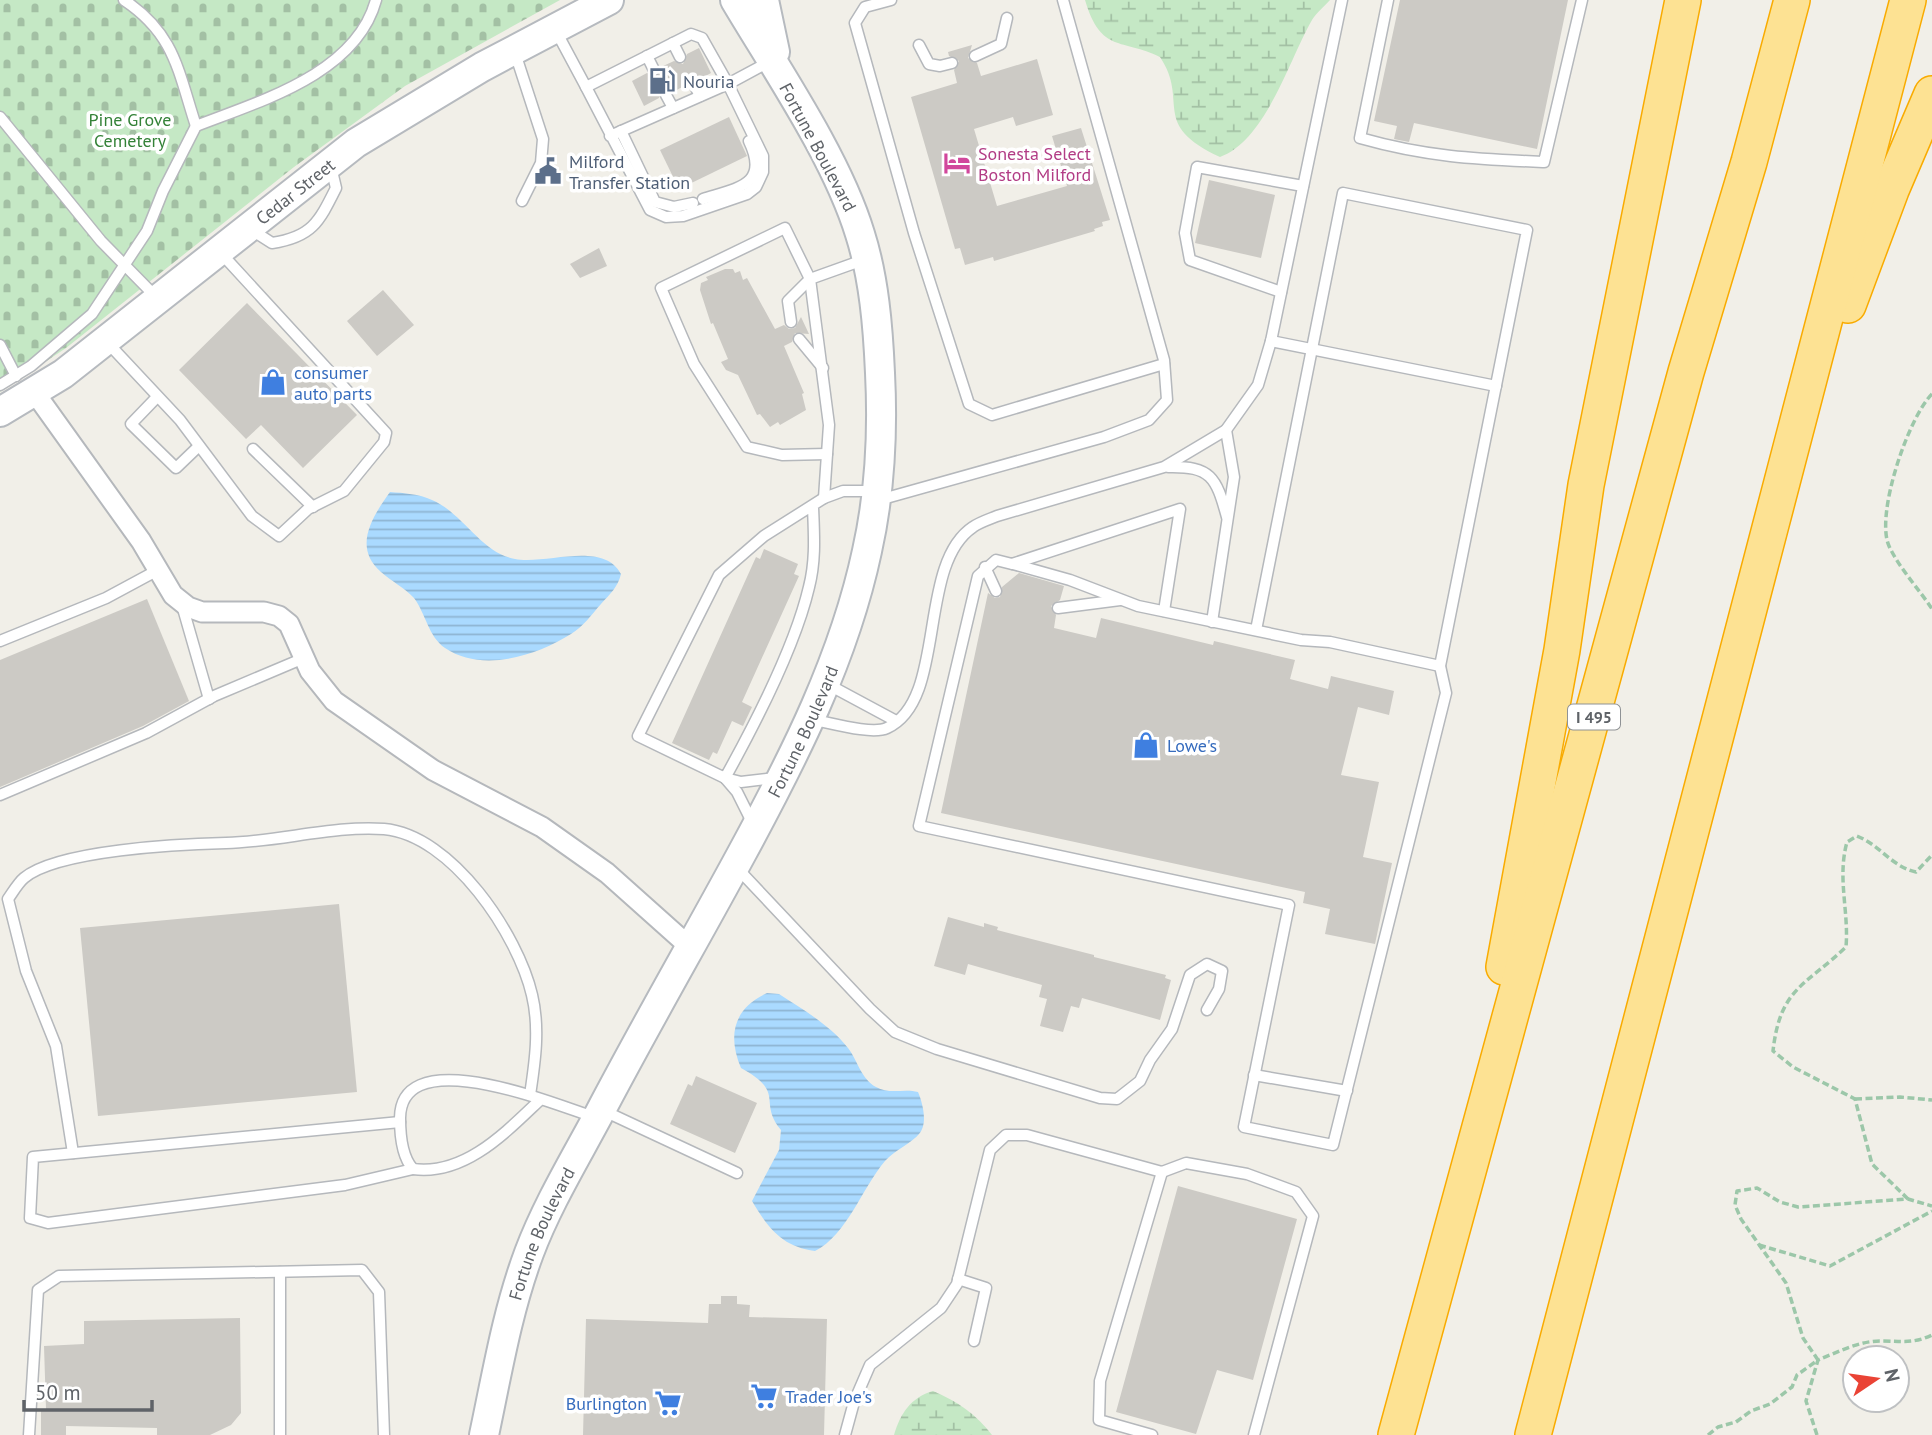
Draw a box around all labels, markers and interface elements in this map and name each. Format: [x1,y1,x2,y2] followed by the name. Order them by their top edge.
[647,66,677,96] fuel station icon: Nouria
[683,70,734,93] place label: Nouria
[774,79,862,215] street label: Fortune Boulevard
[89,108,171,152] park label: Pine Grove Cemetery
[978,142,1091,186] place label: Sonesta Select Boston Milford
[942,148,972,178] hotel icon: Sonesta Select Boston Milford
[569,150,690,194] place label: Milford Transfer Station
[251,153,339,229] street label: Cedar Street
[533,156,563,186] public building icon: Milford Transfer Station
[294,361,372,405] place label: consumer auto parts
[258,367,288,397] shop icon: consumer auto parts
[762,662,843,801] street label: Fortune Boulevard
[1568,704,1620,730] road number: I 495
[1131,730,1161,760] shop icon: Lowe's
[1167,734,1217,757] place label: Lowe's
[503,1163,579,1303] street label: Fortune Boulevard
[1841,1344,1911,1414] north arrow
[1879,1366,1906,1384] text: N
[24,1368,152,1412] scale bar
[35,1379,81,1406] text: 50 m
[749,1381,779,1411] supermarket icon: Trader Joe's
[785,1385,872,1408] place label: Trader Joe's
[653,1388,683,1418] supermarket icon: Burlington
[566,1392,647,1415] place label: Burlington

